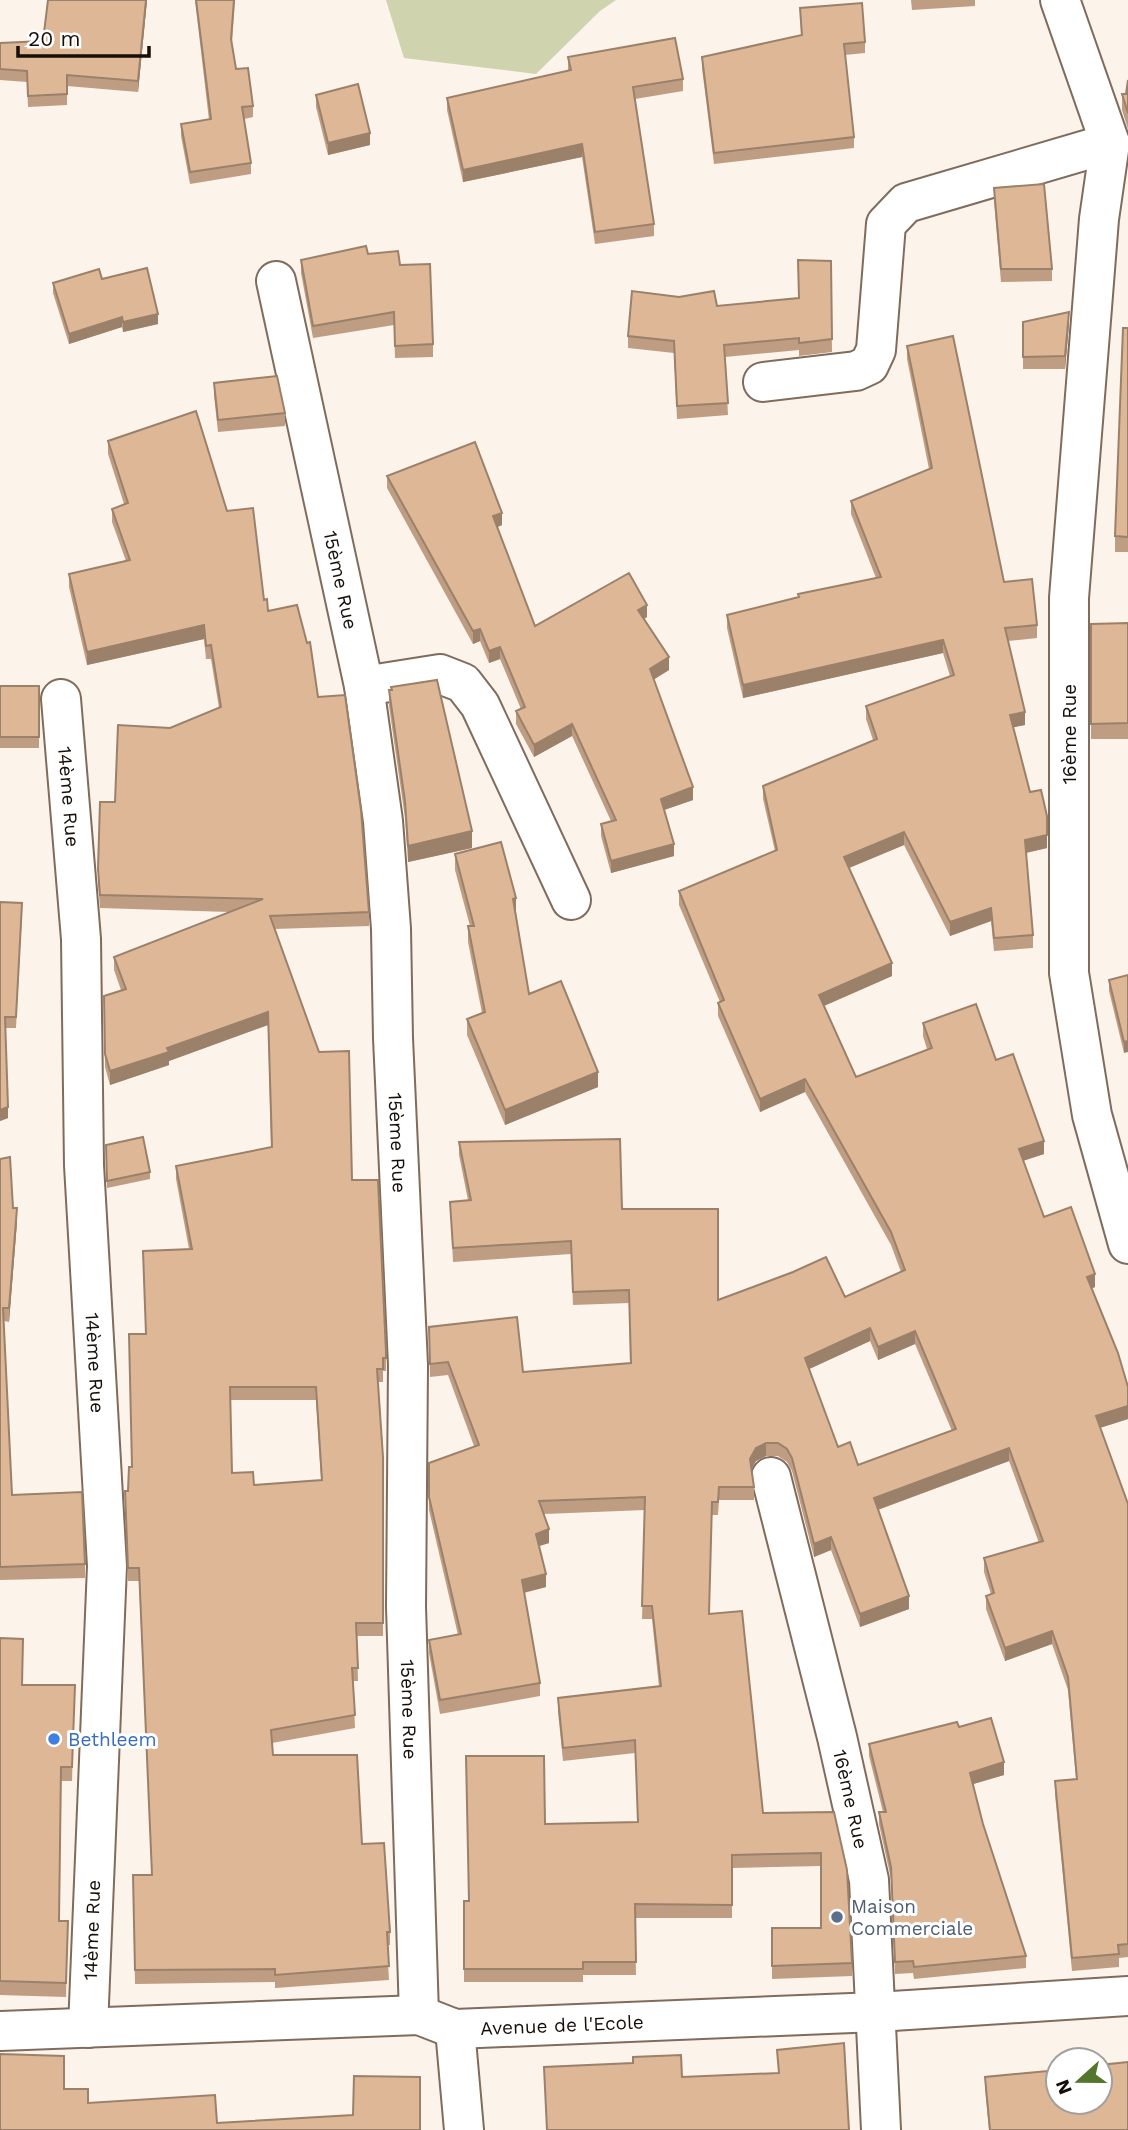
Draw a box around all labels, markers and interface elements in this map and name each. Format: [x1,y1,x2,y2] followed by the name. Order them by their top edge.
[18,14,149,58] scale bar
[28,26,80,51] text: 20 m
[319,529,363,631] street label: 15ème Rue
[1058,684,1081,784] street label: 16ème Rue
[53,746,85,848] street label: 14ème Rue
[384,1092,412,1193] street label: 15ème Rue
[81,1312,110,1414] street label: 14ème Rue
[396,1659,422,1760] street label: 15ème Rue
[68,1728,157,1751] place label: Bethleem
[46,1731,62,1747] marker: Bethleem
[829,1748,873,1851] street label: 16ème Rue
[79,1879,105,1981] street label: 14ème Rue
[851,1895,973,1940] place label: Maison Commerciale
[829,1909,845,1925] marker: Maison Commerciale
[480,2010,644,2039] street label: Avenue de l'Ecole
[1044,2046,1114,2116] north arrow
[1050,2076,1077,2098] text: N

